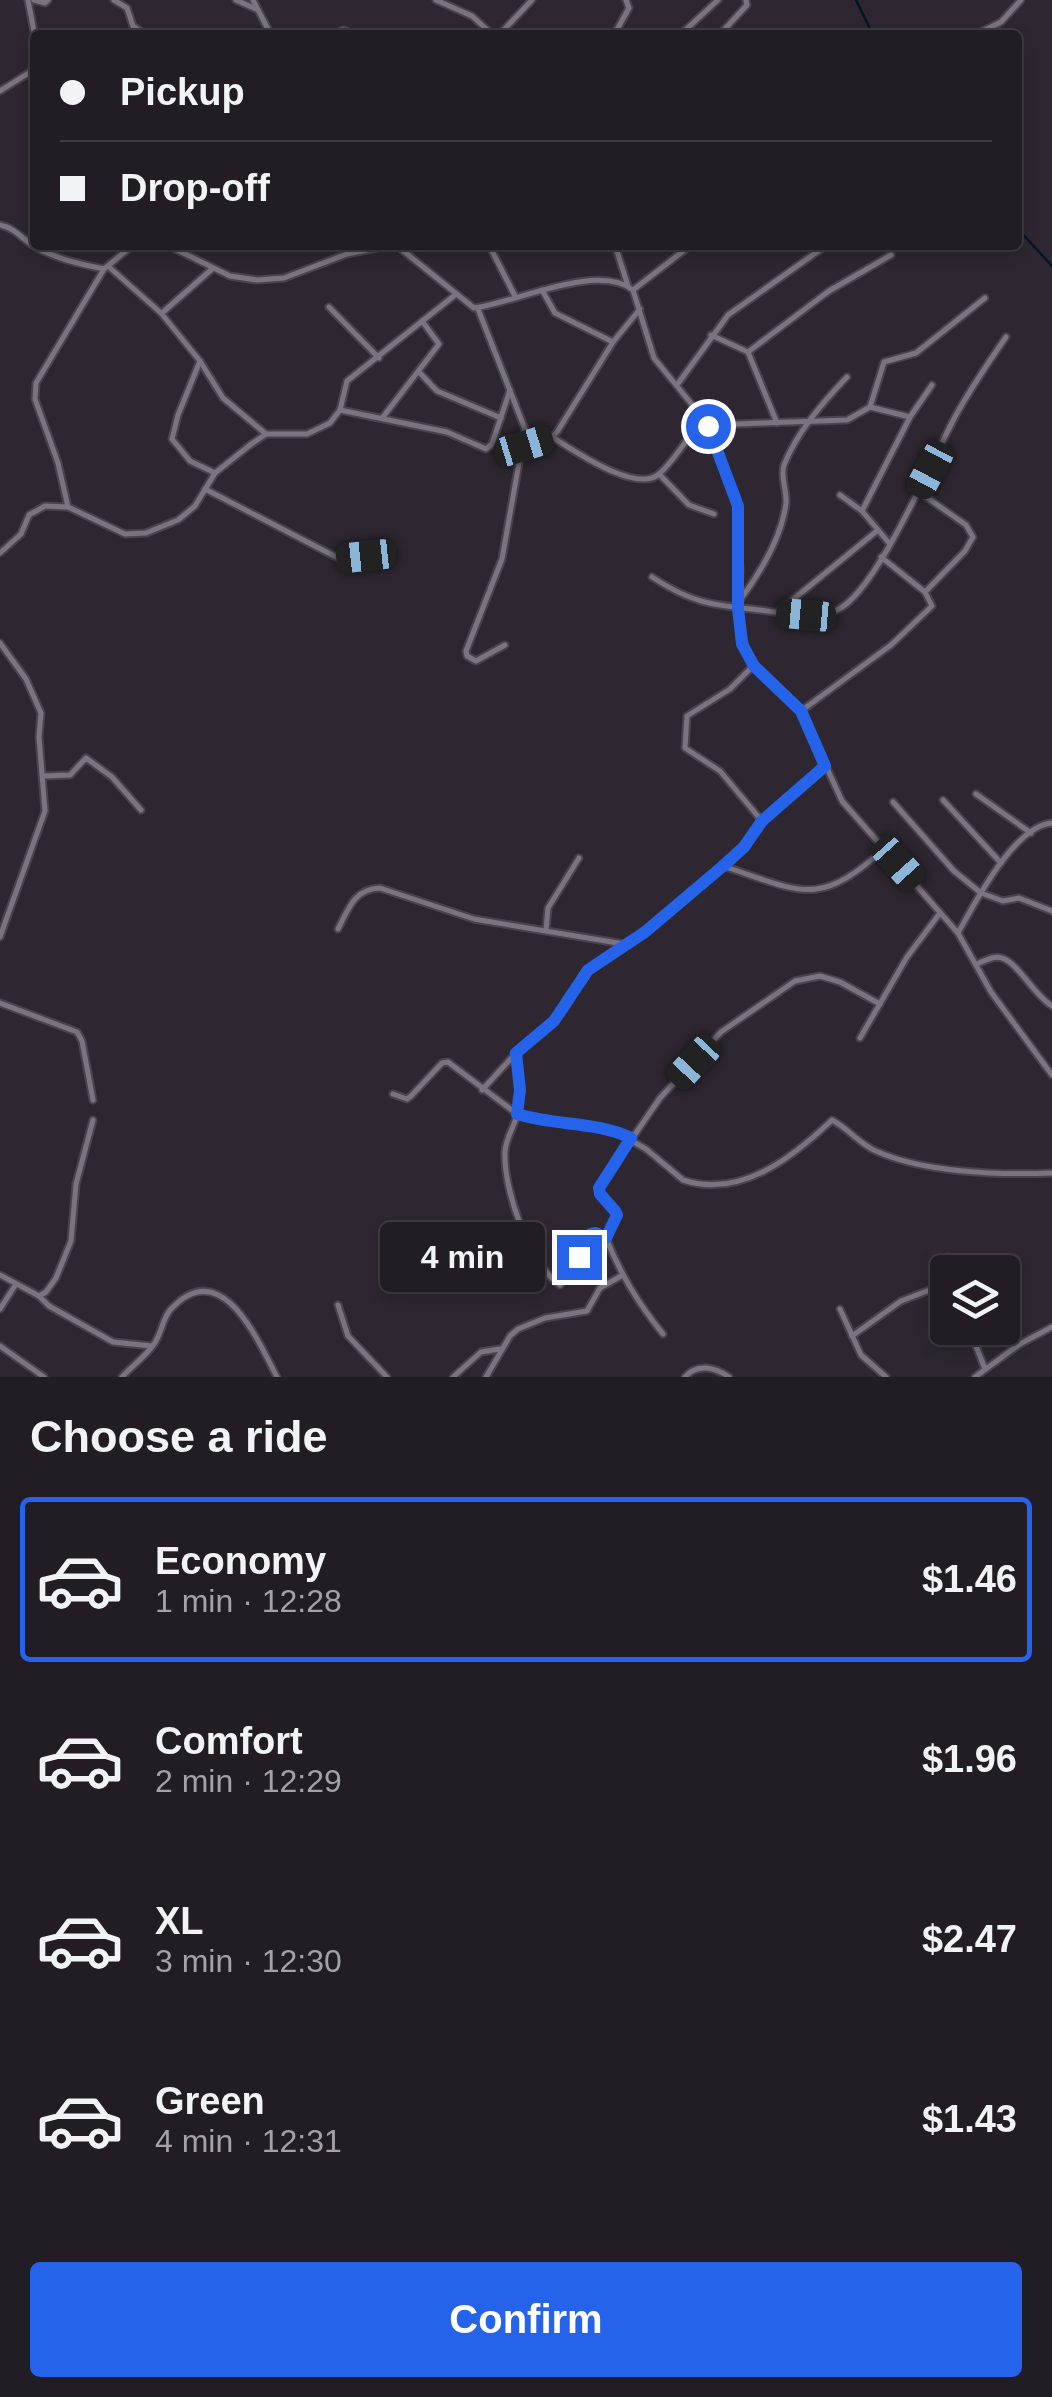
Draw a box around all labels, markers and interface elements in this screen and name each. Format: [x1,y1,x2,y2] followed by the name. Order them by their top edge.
[120,71,245,113] text: Pickup
[120,167,270,209] text: Drop-off
[686,404,731,449] route start
[491,423,557,469] car
[903,436,957,504] car
[335,538,397,574] car
[775,597,837,633] car
[867,831,929,895] car
[663,1030,725,1094] car
[379,1222,544,1292] callout: 4 min
[557,1235,602,1280] route end
[421,1239,504,1275] text: 4 min
[930,1255,1020,1345] map controls
[930,1255,1020,1345] button: layers
[30,1411,328,1462] text: Choose a ride
[35,1535,125,1625] icon: car
[155,1540,326,1582] text: Economy
[922,1558,1017,1600] text: $1.46
[155,1583,342,1619] text: 1 min · 12:28
[35,1715,125,1805] icon: car
[155,1720,303,1762] text: Comfort
[922,1738,1017,1780] text: $1.96
[155,1763,342,1799] text: 2 min · 12:29
[35,1895,125,1985] icon: car
[155,1900,204,1942] text: XL
[922,1918,1017,1960] text: $2.47
[155,1943,342,1979] text: 3 min · 12:30
[35,2075,125,2165] icon: car
[155,2080,265,2122] text: Green
[922,2098,1017,2140] text: $1.43
[155,2123,342,2159] text: 4 min · 12:31
[30,2262,1022,2377] button: Confirm

